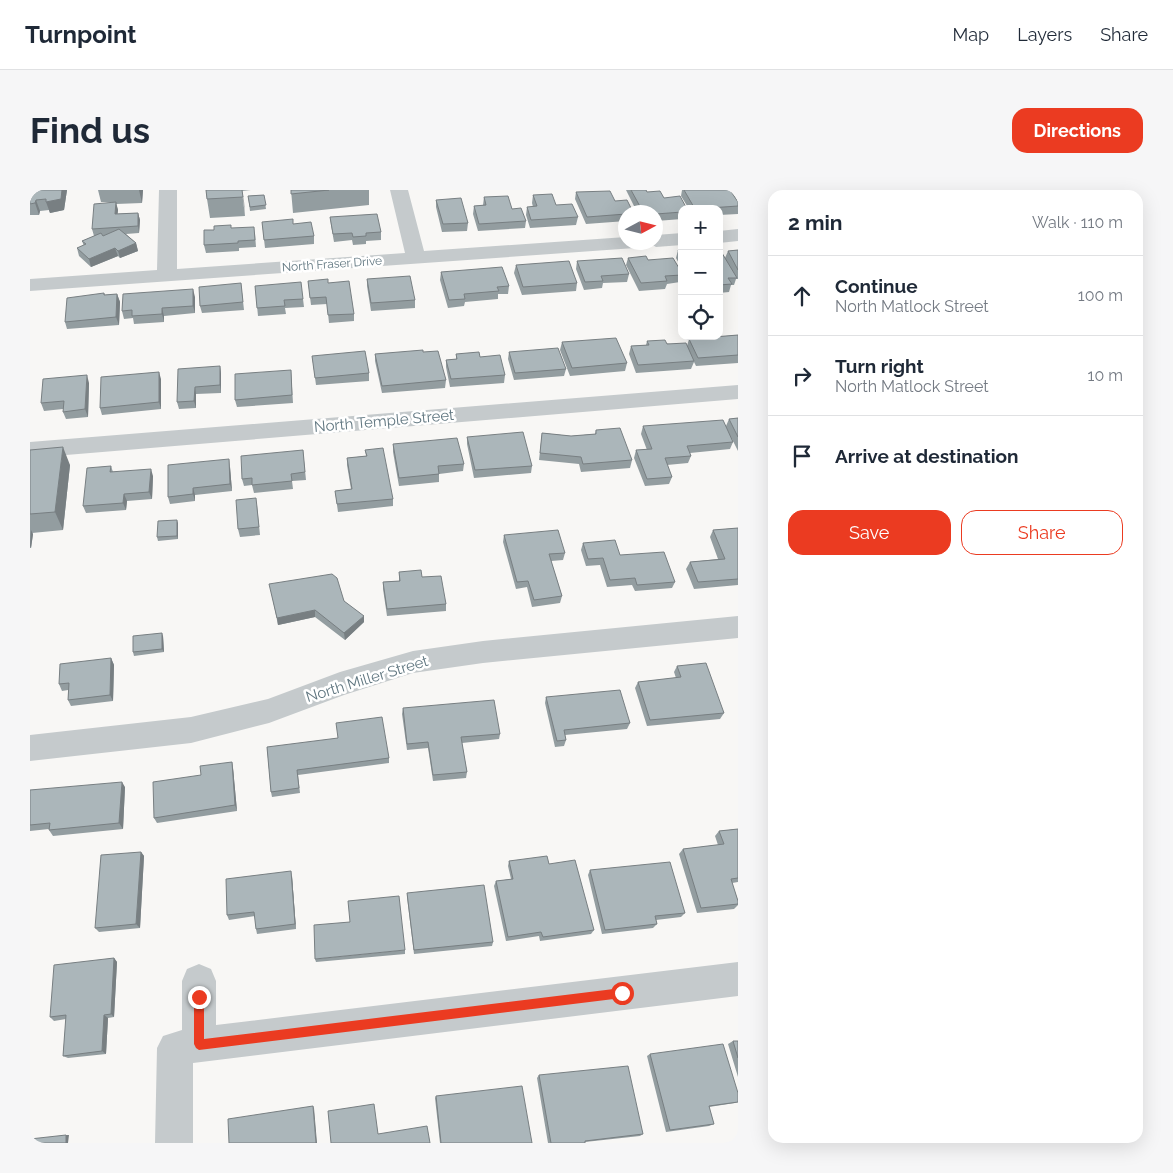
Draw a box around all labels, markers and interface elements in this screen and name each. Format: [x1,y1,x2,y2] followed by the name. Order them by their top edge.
[25,20,137,49] text: Turnpoint
[953,24,989,45] text: Map
[1017,24,1072,45] text: Layers
[1100,24,1148,45] text: Share
[1012,108,1143,153] button: Directions
[30,110,150,151] text: Find us
[618,205,663,250] north arrow
[678,205,723,340] map controls
[678,205,723,250] button: +
[788,210,842,235] text: 2 min
[1032,213,1123,232] text: Walk · 110 m
[678,250,723,295] button: −
[281,254,383,274] street label: North Fraser Drive
[835,275,918,297] text: Continue
[788,282,816,310] icon: ahead
[1078,286,1123,305] text: 100 m
[678,295,723,340] button: locate
[835,297,989,316] text: North Matlock Street
[835,355,924,377] text: Turn right
[788,362,816,390] icon: right
[1088,366,1123,385] text: 10 m
[835,377,989,396] text: North Matlock Street
[313,406,455,436] street label: North Temple Street
[788,442,816,470] icon: arrive
[835,445,1019,467] text: Arrive at destination
[788,510,951,555] button: Save
[961,510,1123,555] button: Share
[304,652,430,706] street label: North Miller Street
[611,982,634,1005] route start
[188,986,211,1009] route end

